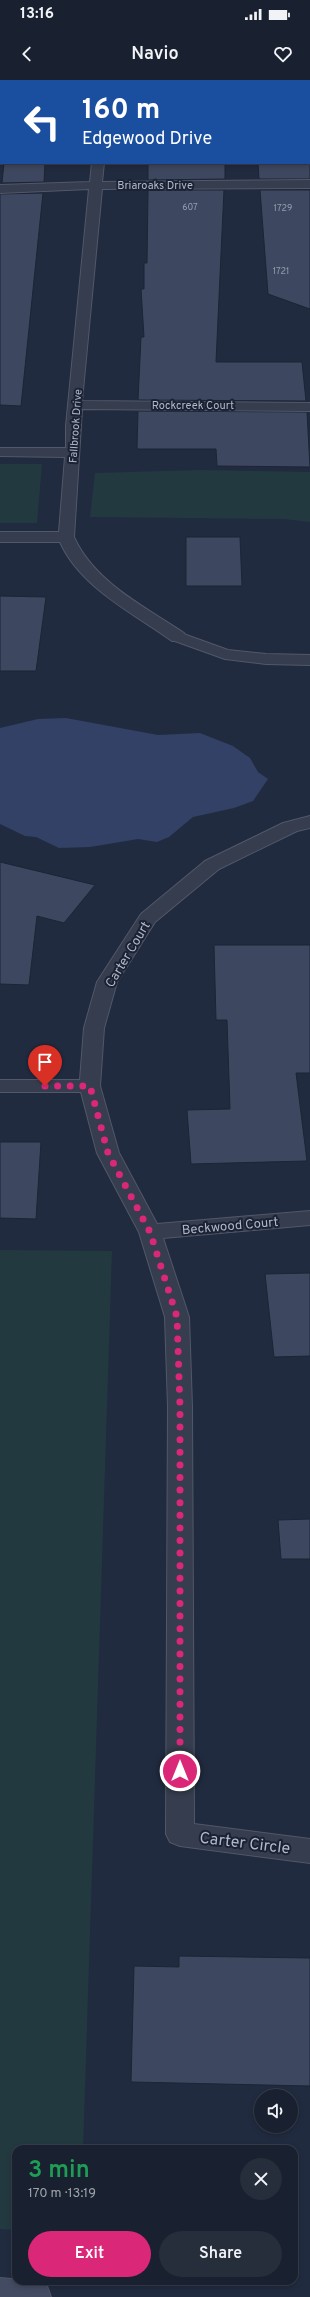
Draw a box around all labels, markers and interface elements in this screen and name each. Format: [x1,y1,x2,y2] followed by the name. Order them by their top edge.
[20,5,54,24] text: 13:16
[16,43,38,65] icon: back
[131,43,179,66] text: Navio
[272,43,294,65] icon: heart
[82,93,160,129] text: 160 m
[16,96,68,148] icon: left
[82,128,212,151] text: Edgewood Drive
[117,179,193,193] street label: Briaroaks Drive
[182,202,198,213] house number: 607
[274,203,292,214] house number: 1729
[273,266,289,277] house number: 1721
[66,389,86,463] street label: Fallbrook Drive
[152,399,234,413] street label: Rockcreek Court
[103,919,155,991] street label: Carter Court
[28,1045,62,1086] pin
[34,1051,56,1073] icon: arrive
[181,1215,279,1239] street label: Beckwood Court
[159,1750,201,1792] position arrow
[198,1829,291,1859] street label: Carter Circle
[254,2089,298,2133] map controls
[254,2089,298,2133] button: sound
[28,2156,90,2186] text: 3 min
[240,2158,282,2200] button: close
[28,2186,96,2202] text: 170 m · 13:19
[28,2231,151,2277] button: Exit
[159,2231,282,2277] button: Share

